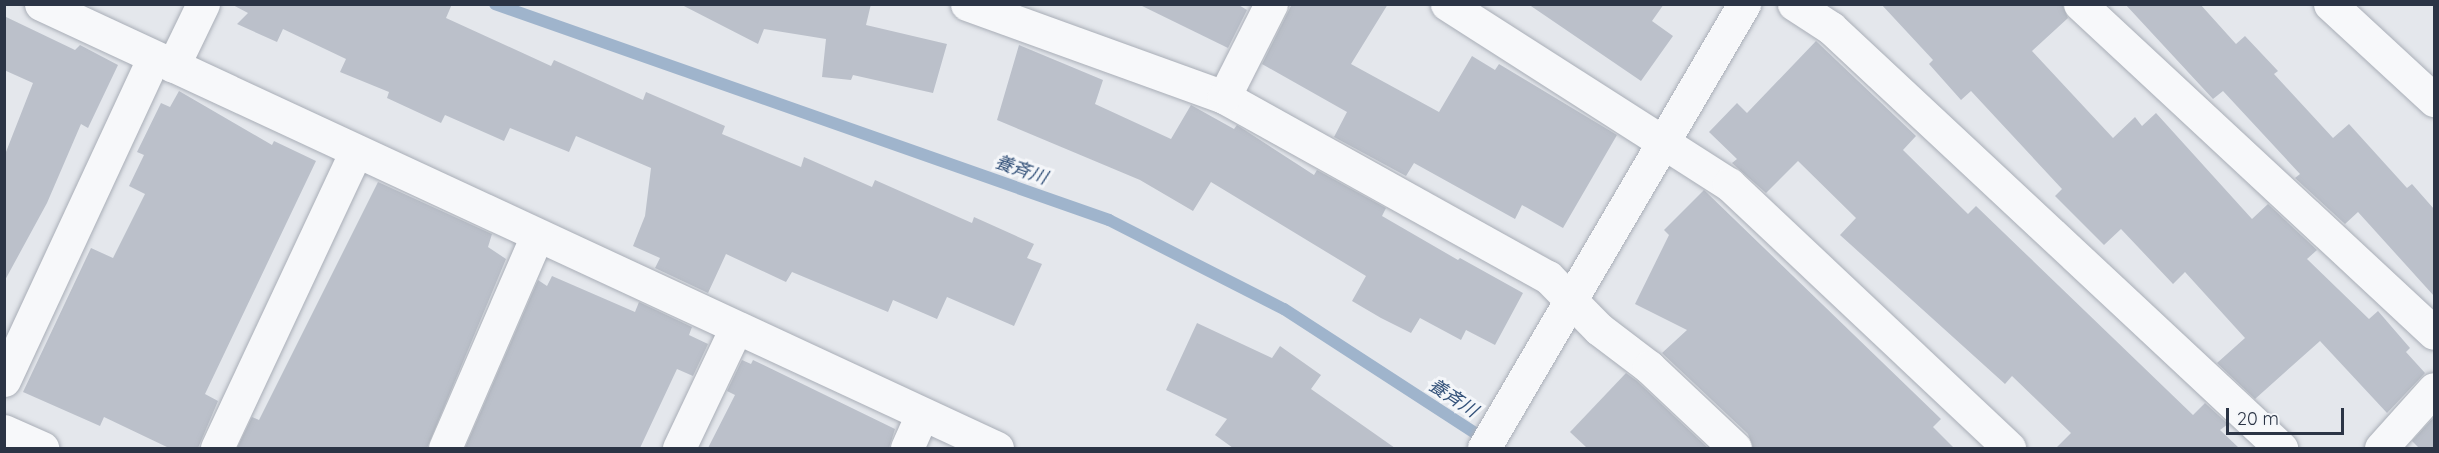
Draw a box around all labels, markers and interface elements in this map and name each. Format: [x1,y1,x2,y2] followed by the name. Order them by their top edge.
[992,151,1050,189] water label: 養斉川
[1424,374,1482,422] water label: 養斉川
[2229,396,2348,434] scale bar
[2237,407,2279,430] text: 20 m

